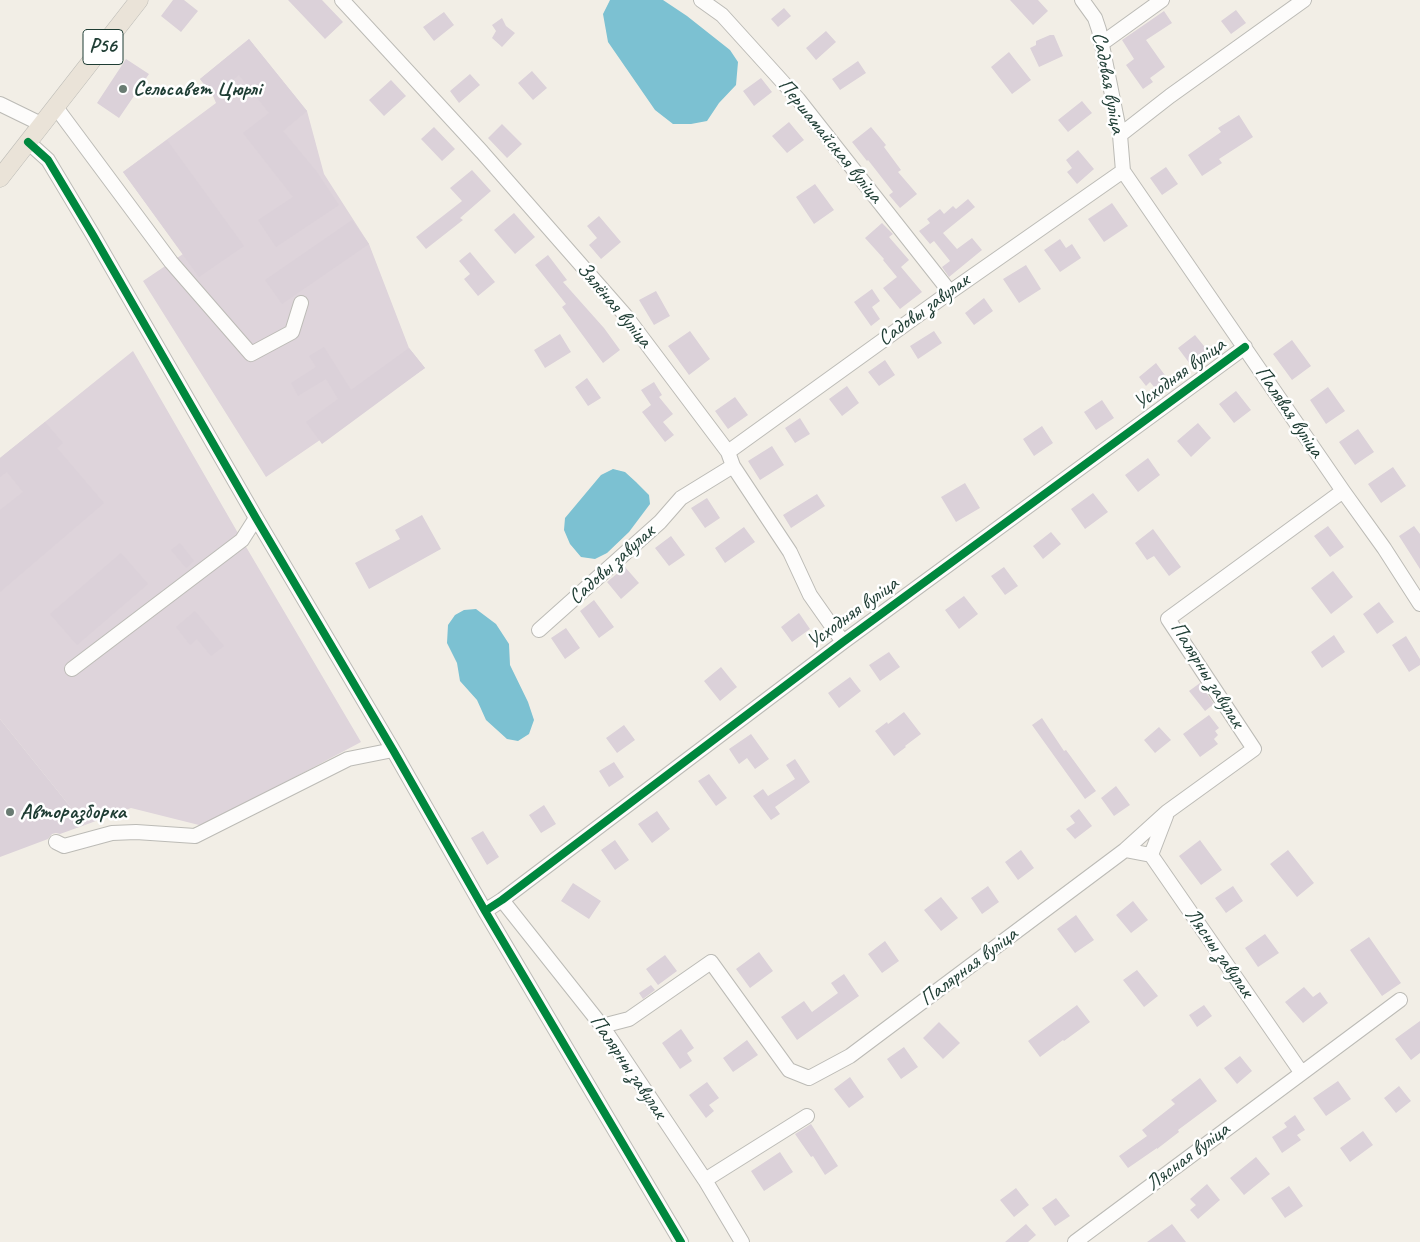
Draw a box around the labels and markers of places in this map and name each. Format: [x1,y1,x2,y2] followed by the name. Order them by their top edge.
[133,76,261,102] place label: Сельсавет Цюрлі
[117,83,129,95] marker: Сельсавет Цюрлі
[20,799,126,825] place label: Авторазборка
[4,806,16,818] marker: Авторазборка

